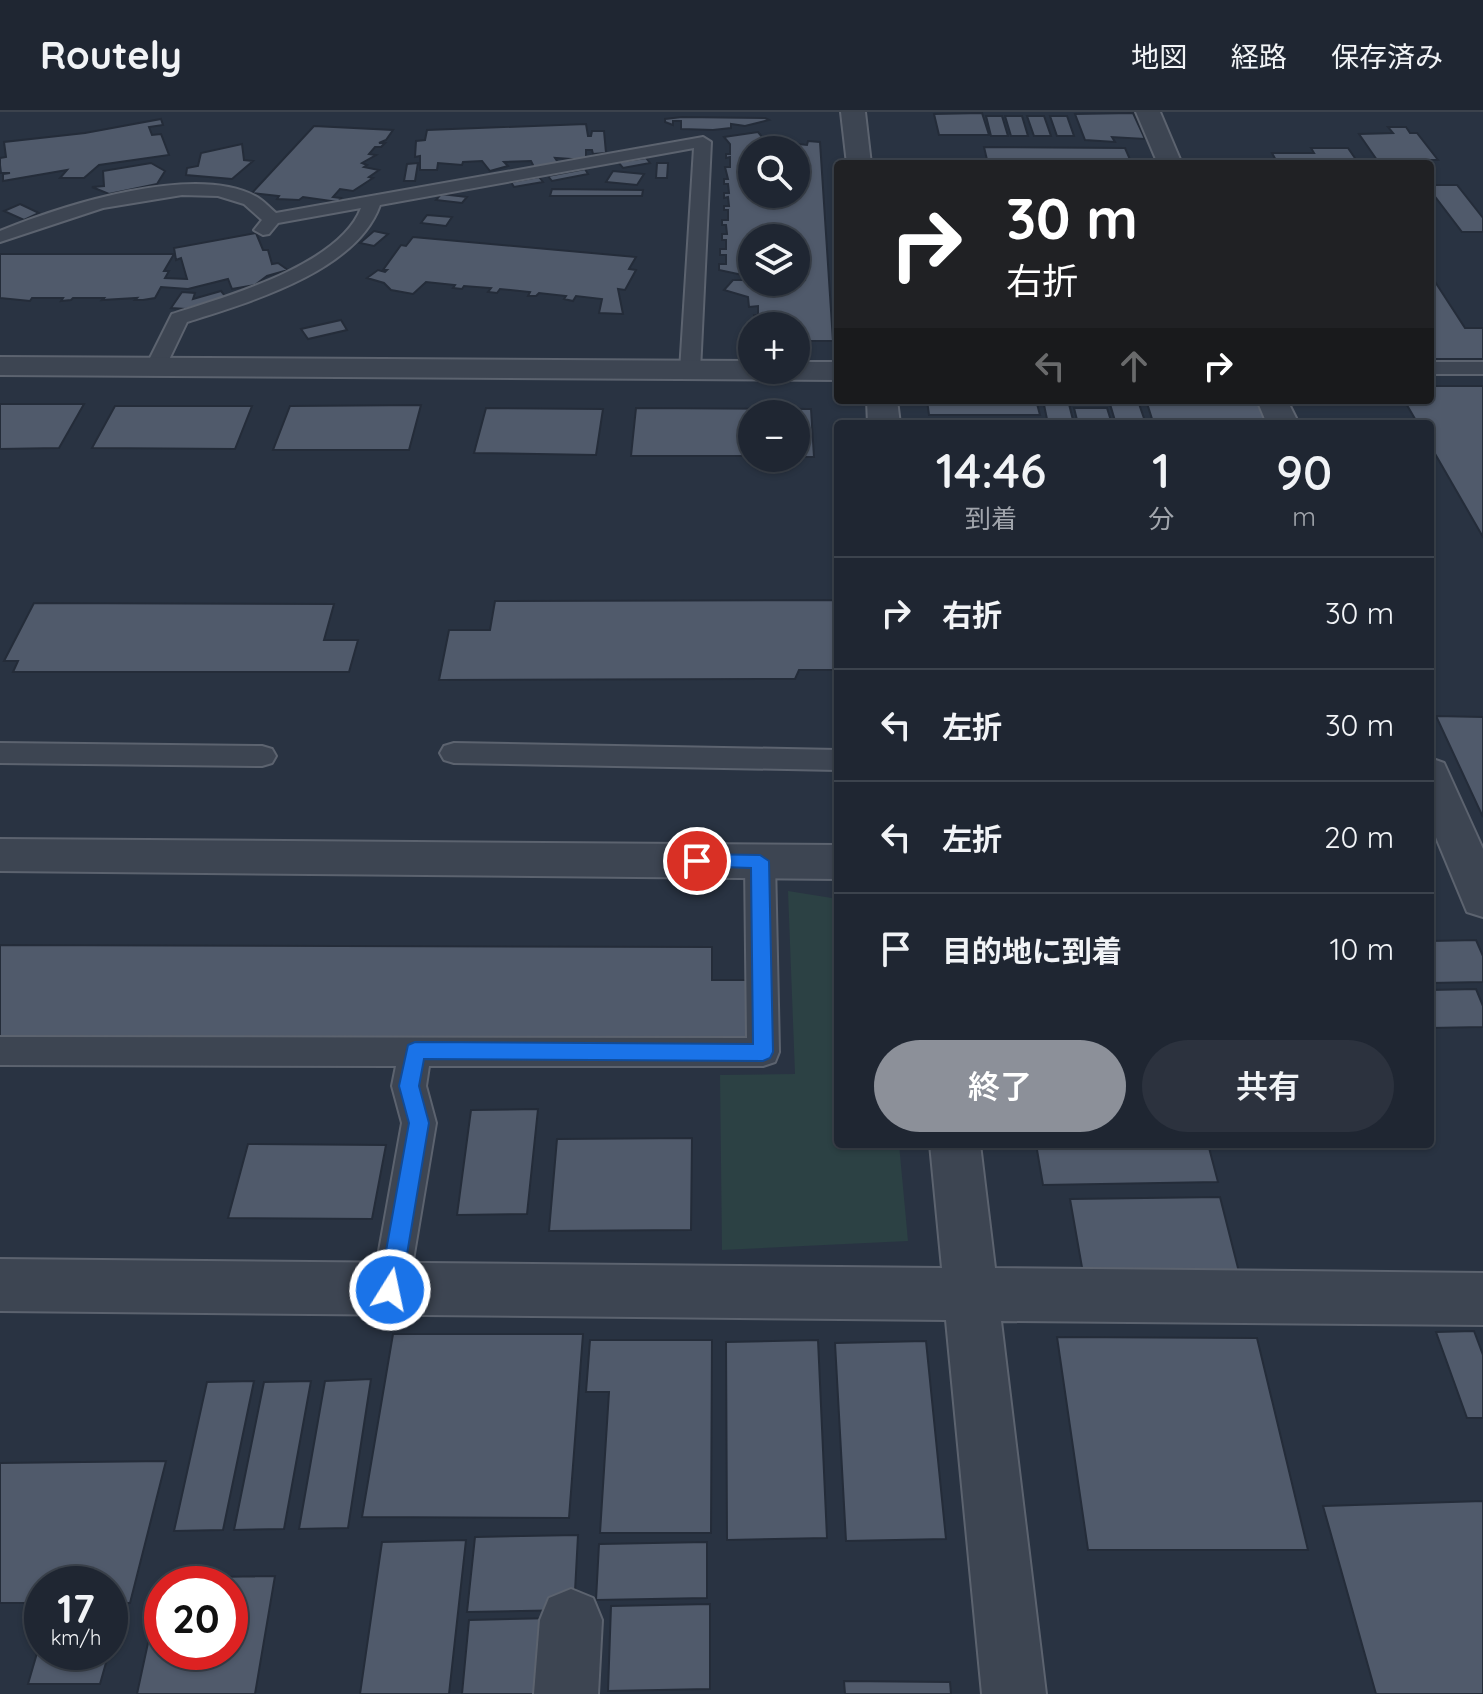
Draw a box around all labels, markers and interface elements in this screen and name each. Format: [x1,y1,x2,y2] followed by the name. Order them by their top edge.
[40,31,182,79] text: Routely
[1131,39,1187,74] text: 地図
[1231,39,1287,74] text: 経路
[1331,39,1443,74] text: 保存済み
[738,136,810,472] map controls
[738,136,810,208] button: search
[1006,183,1138,253] text: 30 m
[874,192,978,296] icon: right
[738,224,810,296] button: layers
[1006,258,1078,303] text: 右折
[738,312,810,384] button: +
[1028,344,1072,388] icon: left
[1112,344,1156,388] icon: ahead
[1196,344,1240,388] icon: right
[738,400,810,472] button: −
[936,440,1046,500] text: 14:46
[1152,440,1170,500] text: 1
[1276,442,1332,502] text: 90
[1292,500,1316,533] text: m
[965,502,1017,535] text: 到着
[1148,502,1174,535] text: 分
[874,591,918,635] icon: right
[1325,594,1394,632] text: 30 m
[942,596,1002,634] text: 右折
[874,703,918,747] icon: left
[1325,706,1394,744] text: 30 m
[942,708,1002,746] text: 左折
[874,815,918,859] icon: left
[1324,818,1394,856] text: 20 m
[942,820,1002,858] text: 左折
[663,827,731,895] pin
[675,839,719,883] icon: arrive
[874,927,918,971] icon: arrive
[1330,930,1394,968] text: 10 m
[942,932,1122,970] text: 目的地に到着
[874,1040,1126,1132] button: 終了
[1142,1040,1394,1132] button: 共有
[348,1248,432,1332] position arrow
[144,1566,248,1670] speed limit sign: 20
[57,1583,95,1633] text: 17
[51,1625,101,1650] text: km/h

